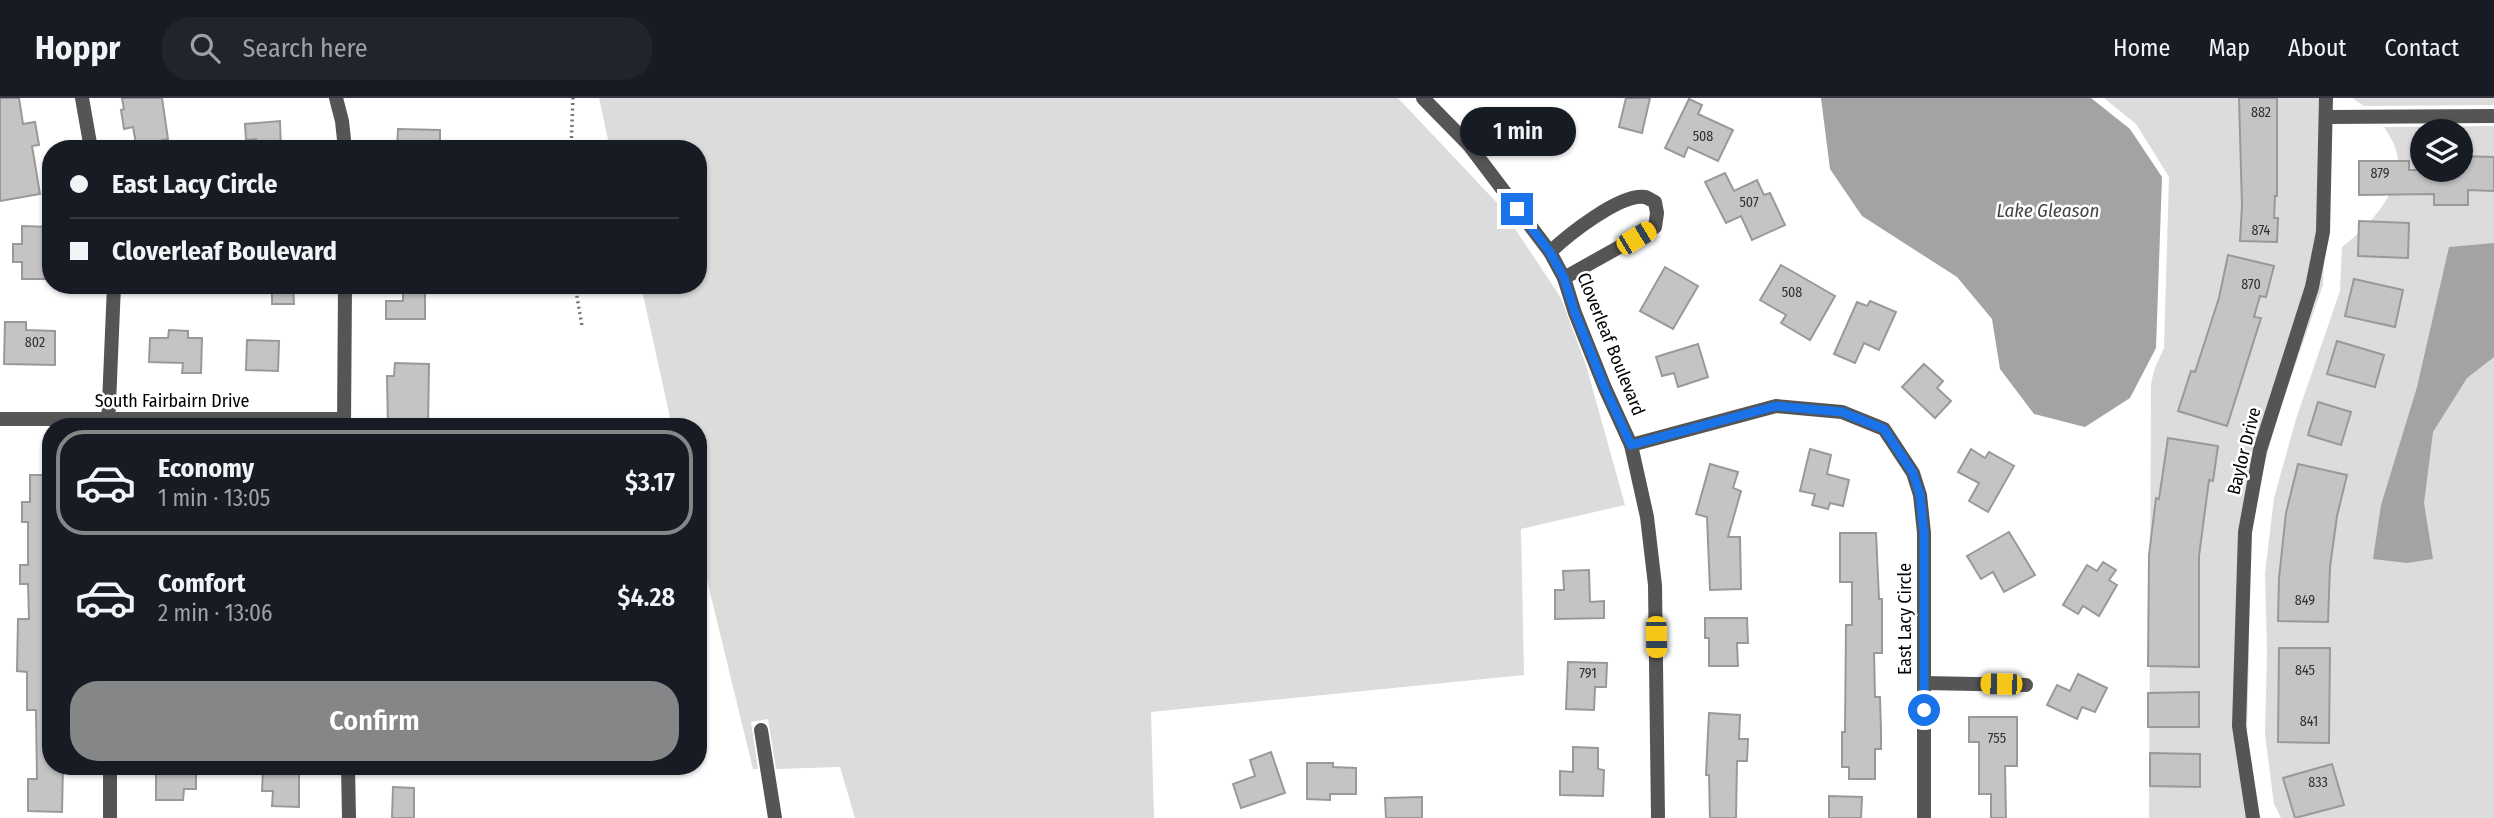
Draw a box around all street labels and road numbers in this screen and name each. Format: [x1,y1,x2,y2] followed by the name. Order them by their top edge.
[1572,269,1650,419] street label: Cloverleaf Boulevard
[95,390,249,412] street label: South Fairbairn Drive
[2223,405,2265,497] street label: Baylor Drive
[1894,563,1916,675] street label: East Lacy Circle

